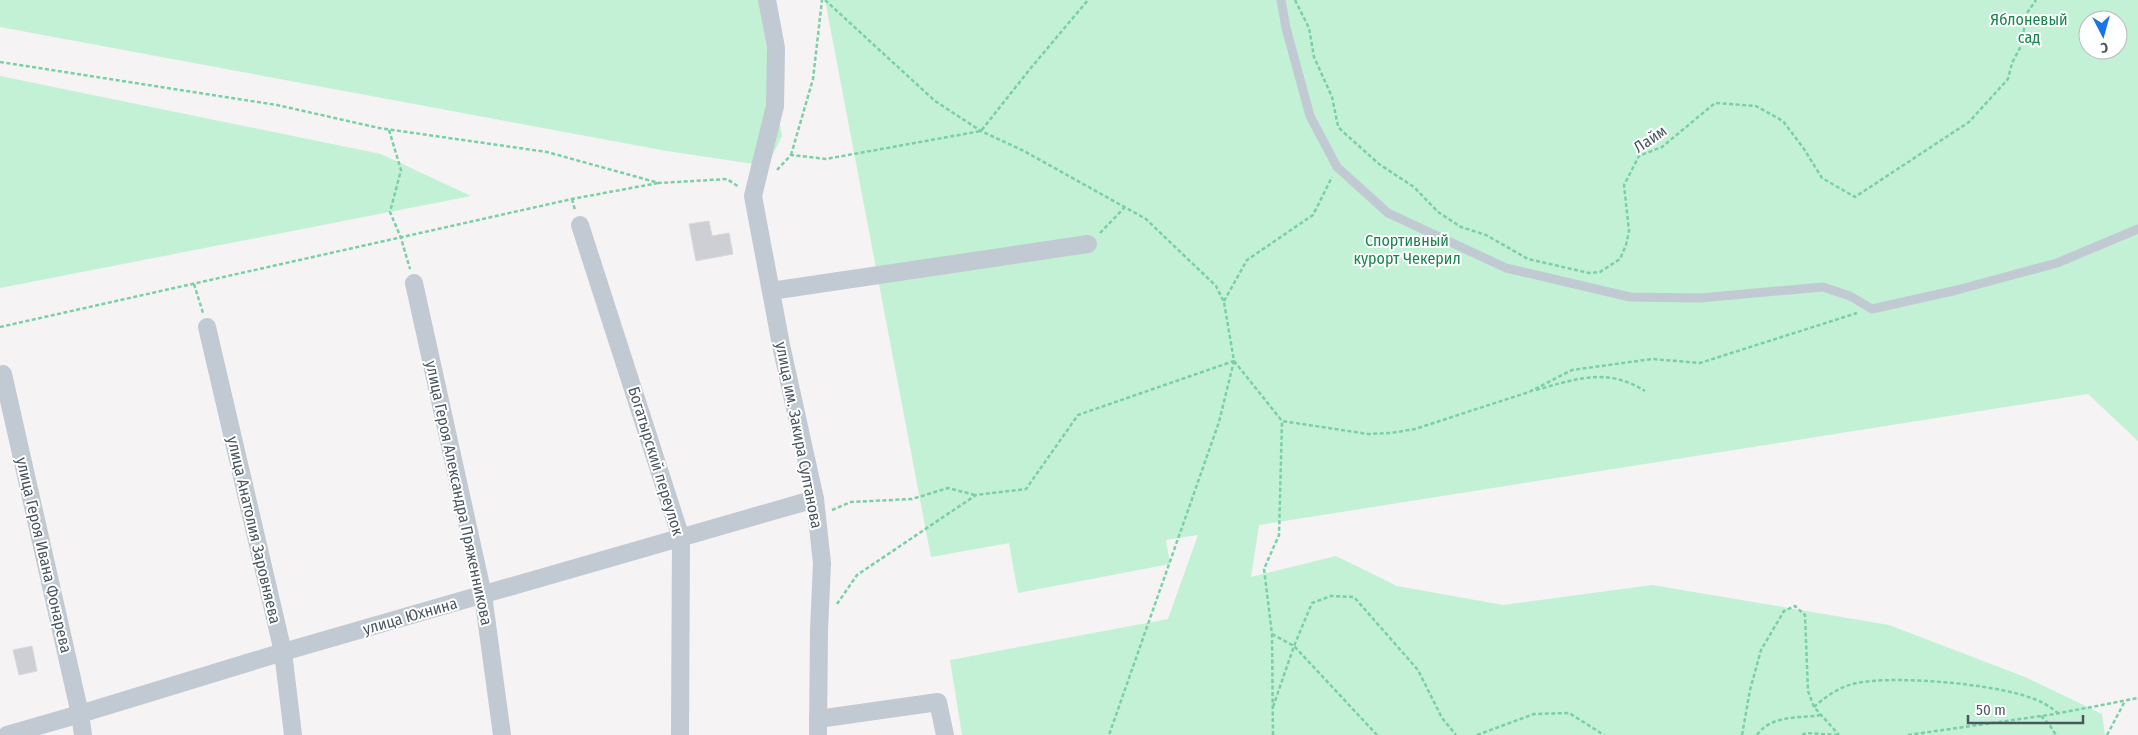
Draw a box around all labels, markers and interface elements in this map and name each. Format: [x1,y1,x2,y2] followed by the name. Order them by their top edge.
[1990,10,2068,47] park label: Яблоневый сад
[2078,10,2128,60] north arrow
[2099,39,2109,56] text: С
[1630,121,1670,157] street label: Лайм
[1353,231,1461,268] park label: Спортивный курорт Чекерил
[772,340,826,530] street label: улица им. Закира Султанова
[422,359,496,627] street label: улица Героя Александра Пряженникова
[624,384,688,538] street label: Богатырский переулок
[223,434,285,626] street label: улица Анатолия Заровняева
[12,455,76,655] street label: улица Героя Ивана Фонарева
[361,593,460,639] street label: улица Юхнина
[1968,692,2083,724] scale bar
[1976,701,2006,719] text: 50 m

